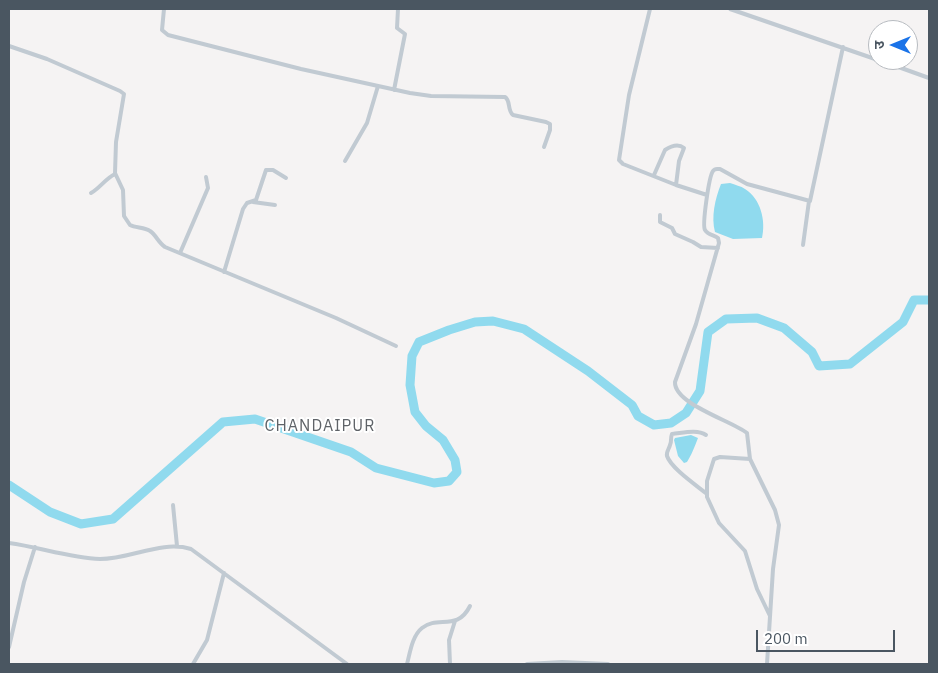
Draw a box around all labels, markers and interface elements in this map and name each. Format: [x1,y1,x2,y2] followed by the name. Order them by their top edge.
[868,20,918,70] north arrow
[870,41,888,49] text: उ
[263,416,377,436] district label: CHANDAIPUR
[758,620,897,652] scale bar
[764,629,808,648] text: 200 m

